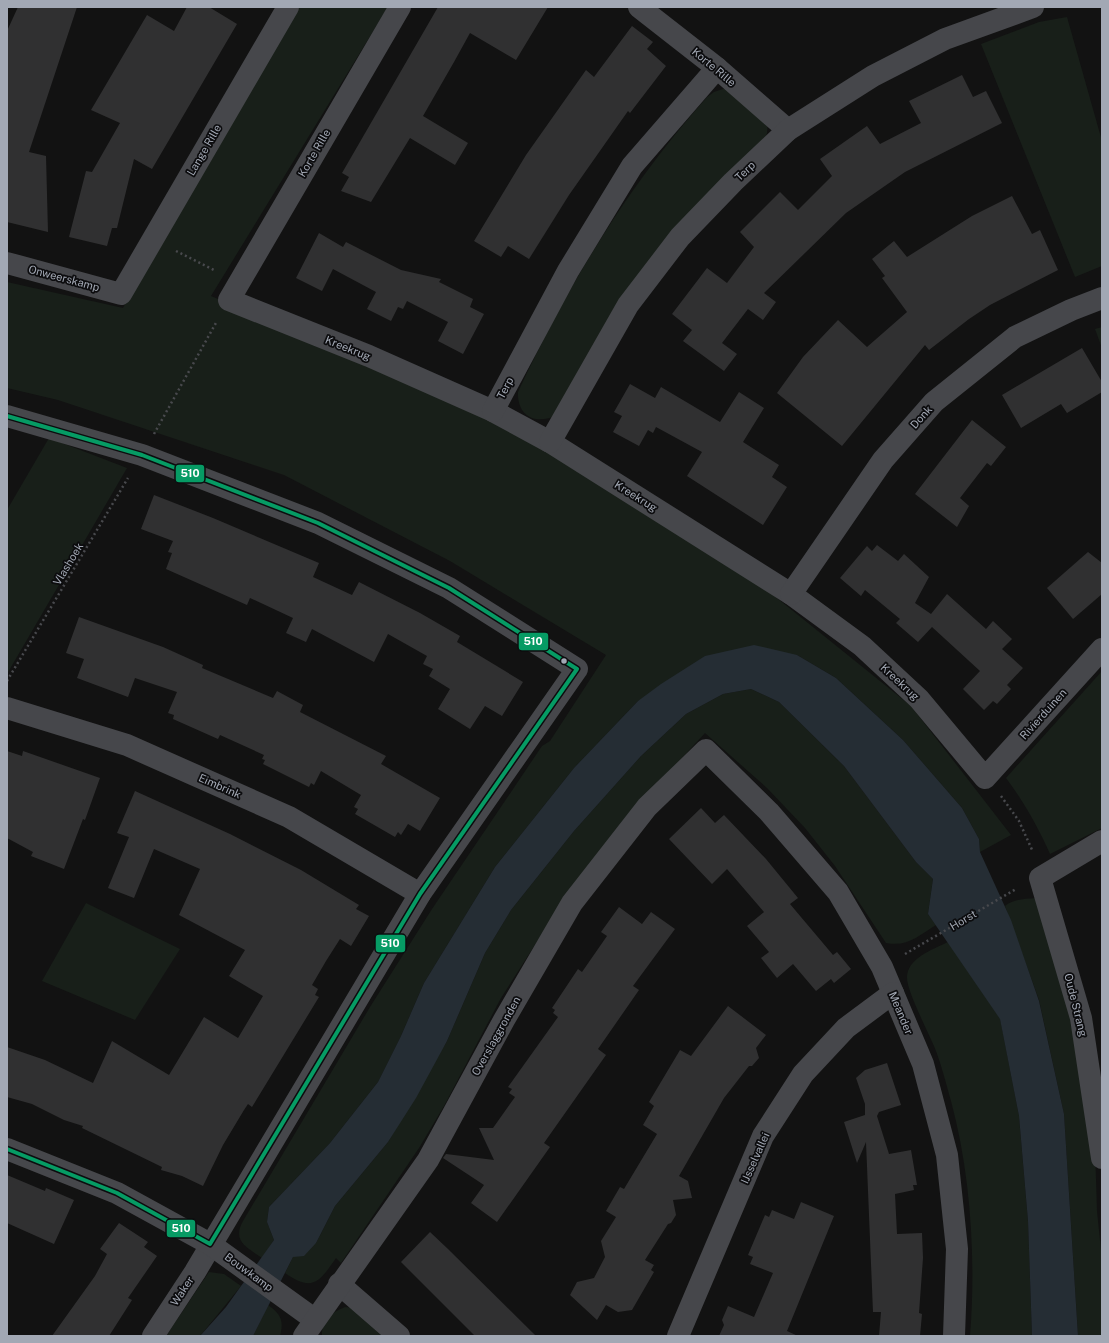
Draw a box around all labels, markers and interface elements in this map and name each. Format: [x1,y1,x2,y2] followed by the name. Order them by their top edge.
[690,45,738,89] street label: Korte Rille
[185,122,223,178] street label: Lange Rille
[296,127,332,179] street label: Korte Rille
[733,158,758,183] street label: Terp
[27,263,101,293] street label: Onweerskamp
[324,333,373,363] street label: Kreekrug
[494,375,516,401] street label: Terp
[908,403,934,431] street label: Donk
[175,464,205,483] line badge: 510
[180,467,200,479] text: 510
[613,478,660,514] street label: Kreekrug
[51,541,85,587] street label: Vlashoek
[518,632,549,651] line badge: 510
[523,635,543,647] text: 510
[559,656,569,666] unlabelled marker
[878,661,922,703] street label: Kreekrug
[1017,686,1069,742] street label: Rivierduinen
[197,771,243,801] street label: Eimbrink
[948,908,978,932] street label: Horst
[375,934,406,953] line badge: 510
[380,937,400,949] text: 510
[1062,972,1090,1038] street label: Oude Strang
[887,990,915,1036] street label: Meander
[469,994,523,1078] street label: Overslaggronden
[738,1131,772,1185] street label: IJsselvallei
[166,1219,196,1238] line badge: 510
[171,1222,191,1234] text: 510
[223,1250,276,1294] street label: Bouwkamp
[168,1274,196,1308] street label: Waker

